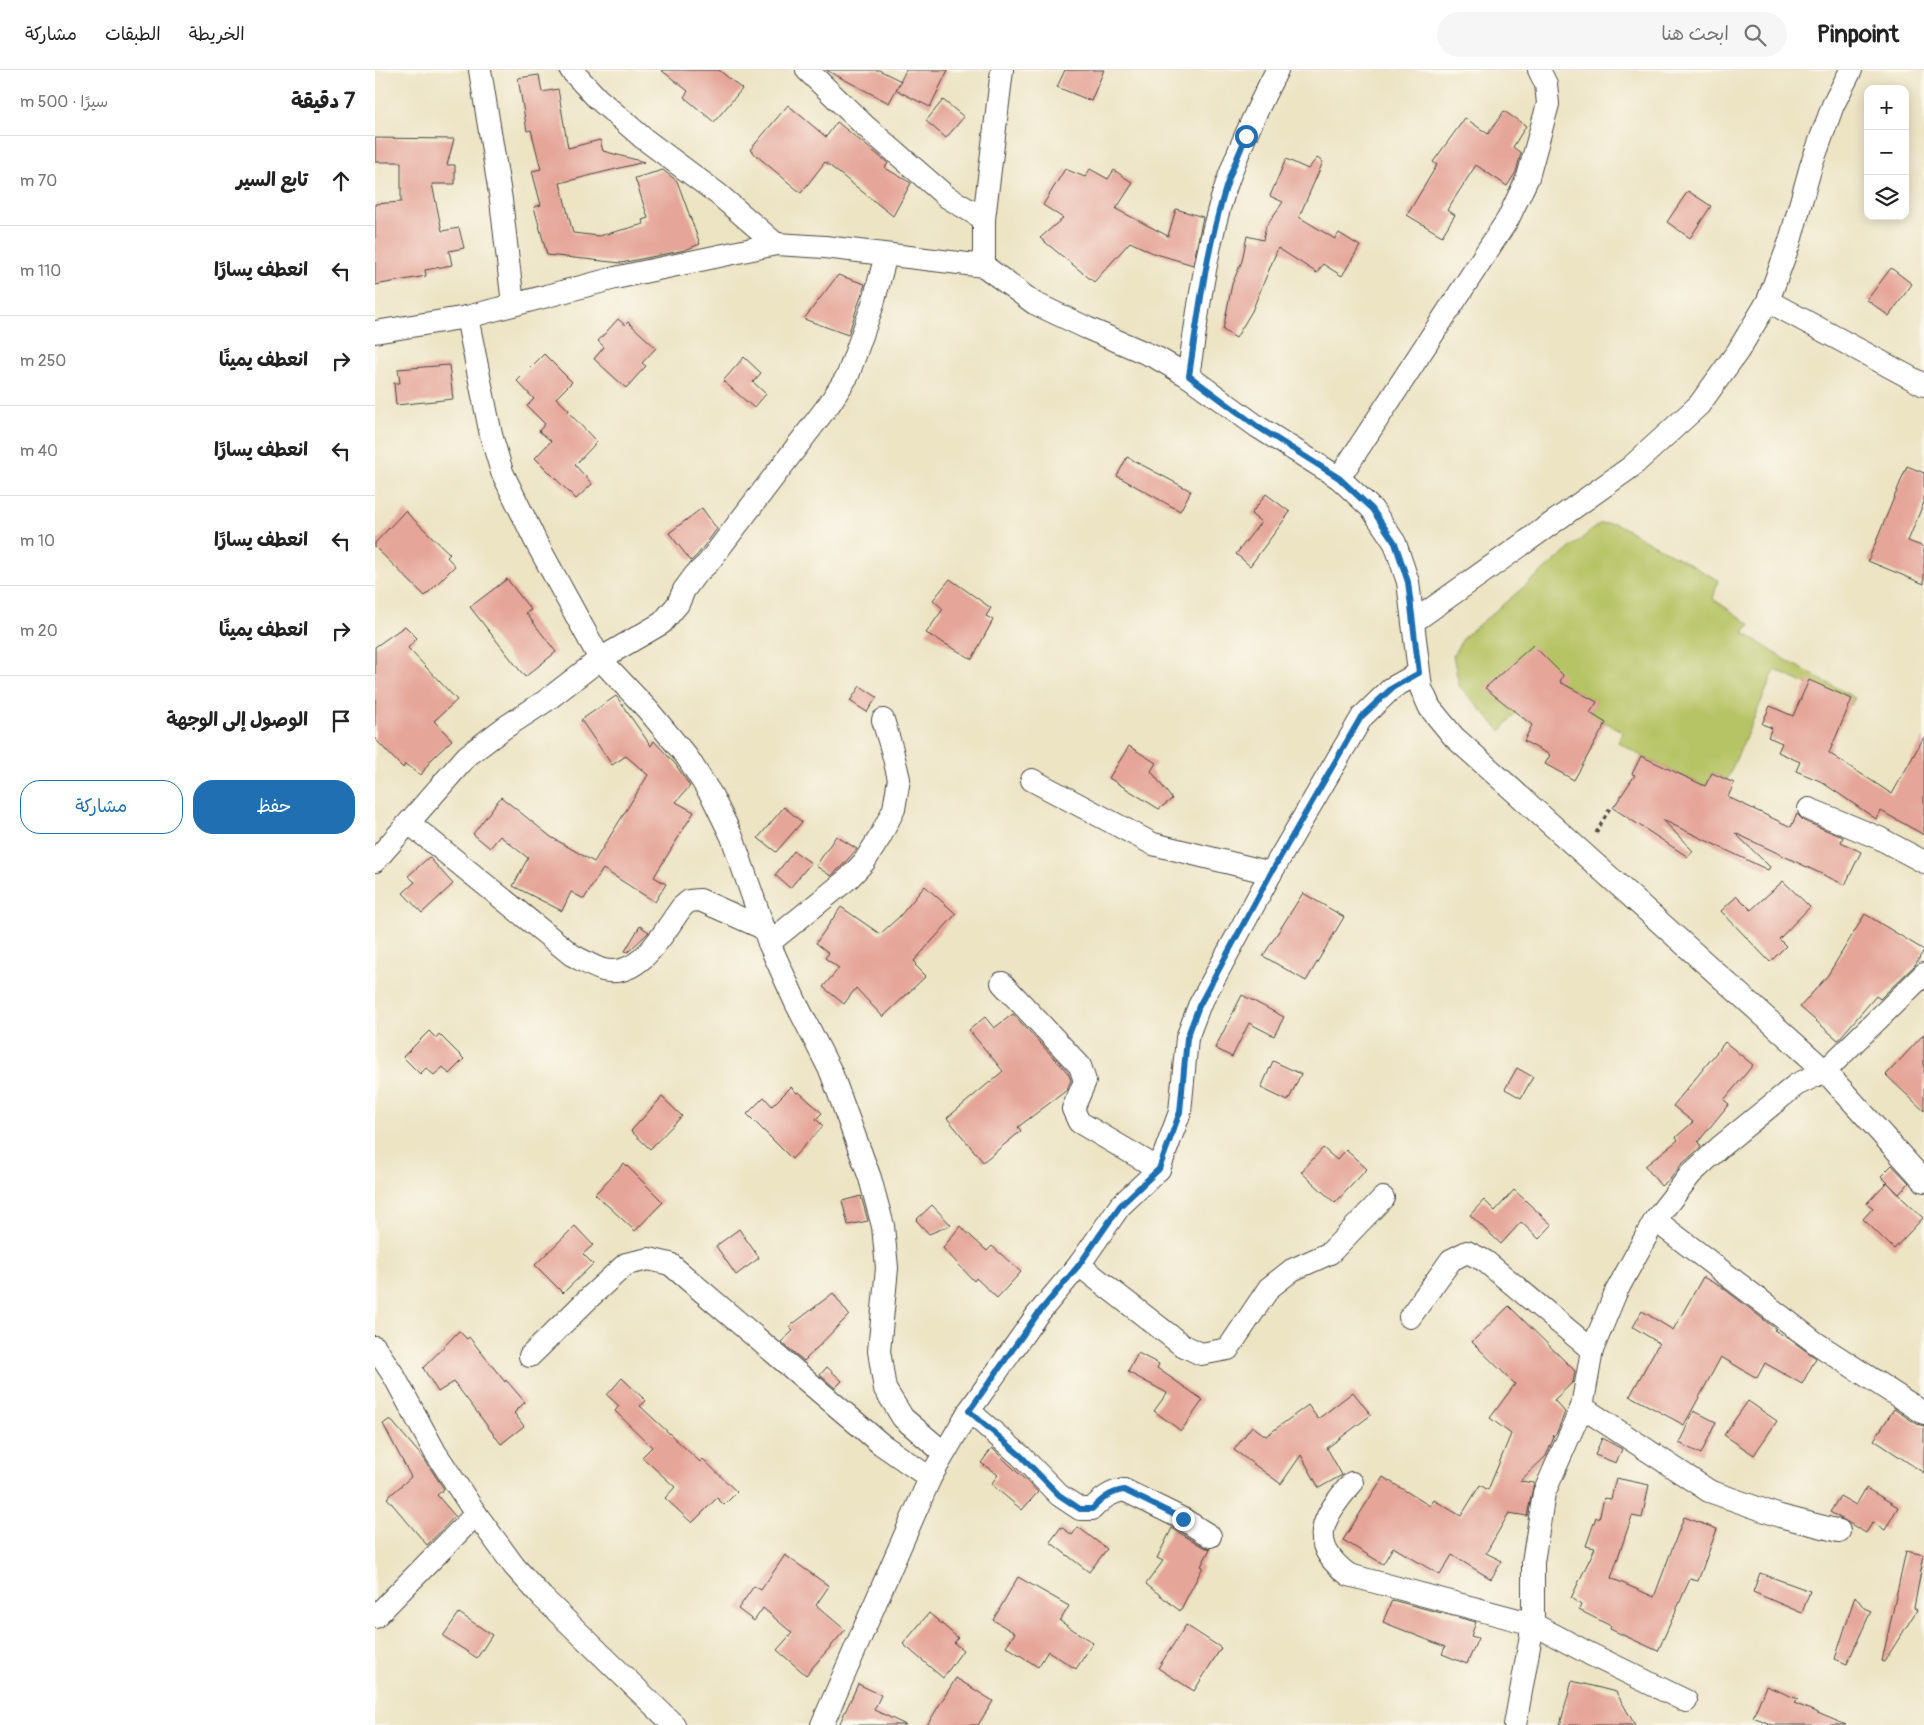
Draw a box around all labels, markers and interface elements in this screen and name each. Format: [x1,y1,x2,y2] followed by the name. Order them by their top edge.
[1437,12,1787,57] search box
[1817,20,1899,49] text: Pinpoint
[1741,21,1769,49] icon: search
[1661,22,1729,46] text: ابحث هنا
[25,23,77,46] text: مشاركة
[105,23,161,46] text: الطبقات
[189,23,245,46] text: الخريطة
[1864,85,1909,220] map controls
[1864,85,1909,130] button: +
[291,88,355,115] text: 7 دقيقة
[20,92,108,112] text: سيرًا · 500 m
[1235,125,1258,148] route start
[1864,130,1909,175] button: −
[327,167,355,195] icon: ahead
[236,168,308,192] text: تابع السير
[20,171,57,191] text: 70 m
[1864,175,1909,220] button: layers
[327,257,355,285] icon: left
[214,258,308,282] text: انعطف يسارًا
[20,261,61,281] text: 110 m
[327,347,355,375] icon: right
[219,348,308,372] text: انعطف يمينًا
[20,351,66,371] text: 250 m
[327,437,355,465] icon: left
[214,438,308,462] text: انعطف يسارًا
[20,441,58,461] text: 40 m
[327,527,355,555] icon: left
[214,528,308,552] text: انعطف يسارًا
[20,531,55,551] text: 10 m
[327,617,355,645] icon: right
[219,618,308,642] text: انعطف يمينًا
[20,621,58,641] text: 20 m
[327,707,355,735] icon: arrive
[166,708,308,732] text: الوصول إلى الوجهة
[20,780,183,834] button: مشاركة
[193,780,355,834] button: حفظ
[1172,1508,1195,1531] route end

